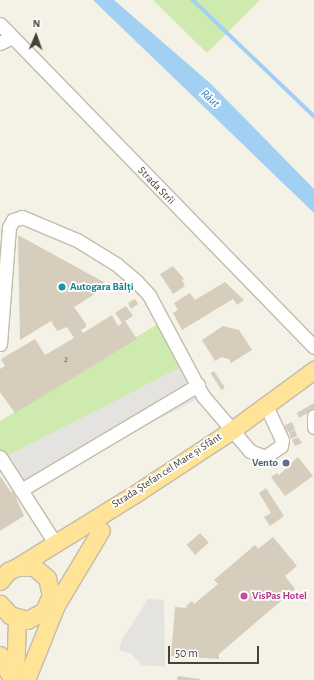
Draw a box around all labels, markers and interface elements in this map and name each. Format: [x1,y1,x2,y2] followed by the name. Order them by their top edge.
[16,16,56,56] north arrow
[32,18,40,29] text: N
[197,87,223,111] water label: Răut
[135,164,177,208] street label: Strada Strîi
[70,280,134,294] place label: Autogara Bălți
[57,282,67,292] marker: Autogara Bălți
[64,355,68,365] house number: 2
[110,431,224,511] street label: Strada Ștefan cel Mare și Sfânt
[252,456,278,470] place label: Vento
[281,458,291,468] marker: Vento
[252,589,307,603] place label: VisPas Hotel
[239,591,249,601] marker: VisPas Hotel
[170,638,261,664] scale bar
[175,647,198,659] text: 50 m

